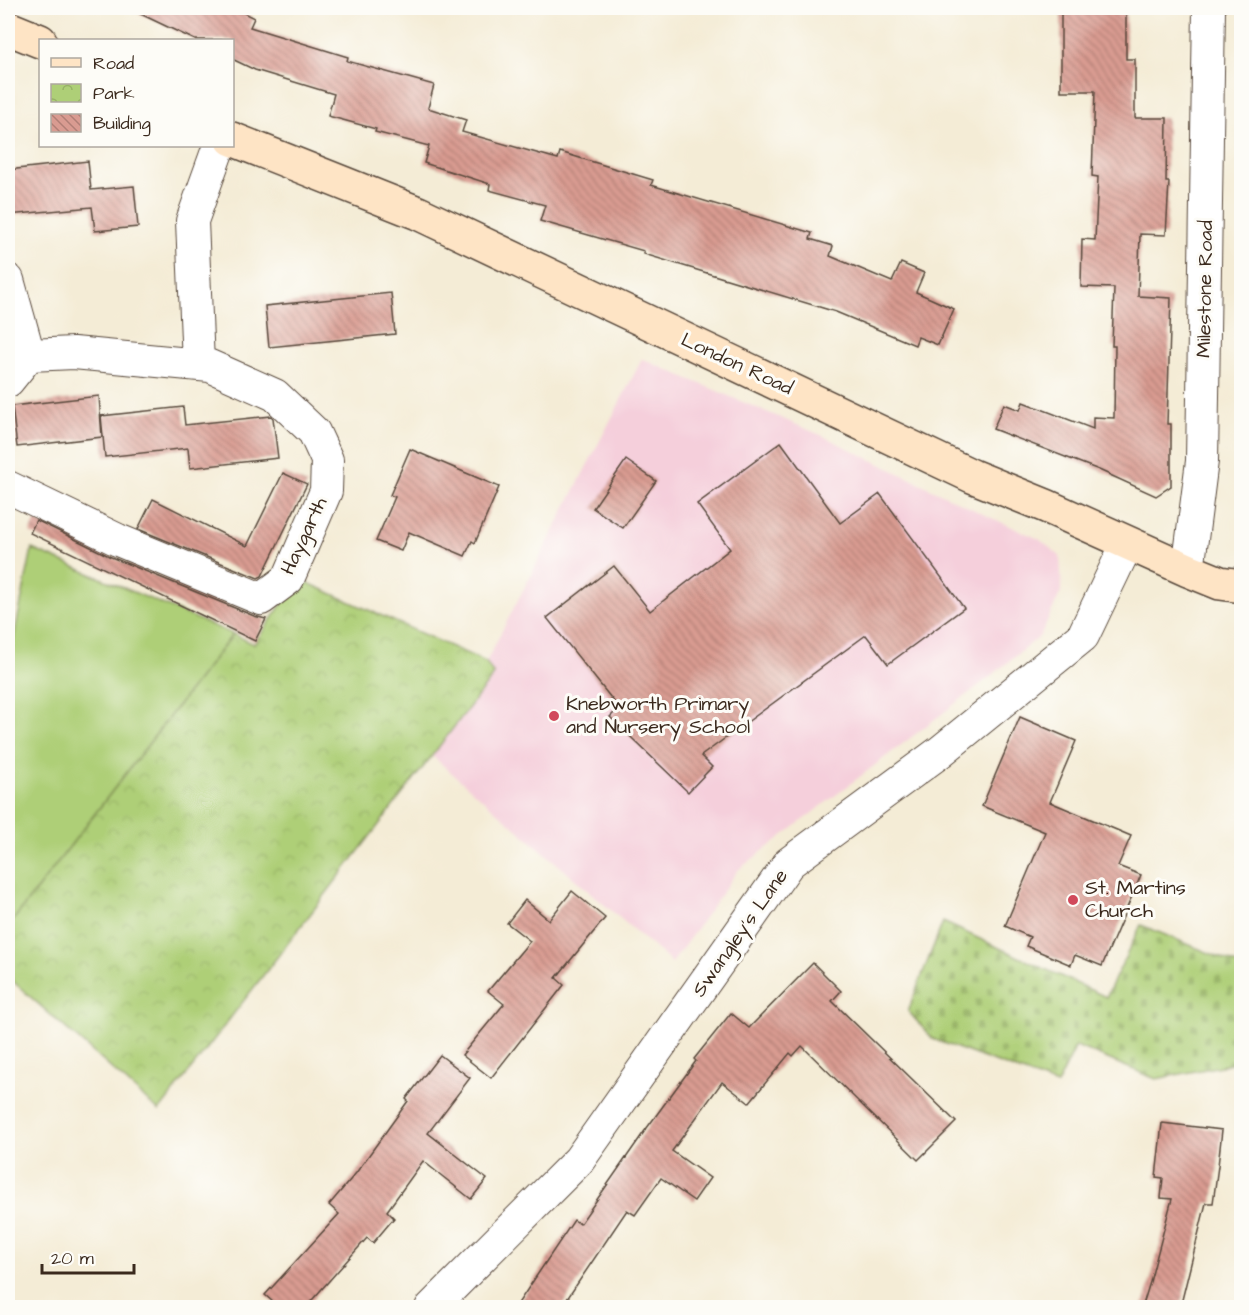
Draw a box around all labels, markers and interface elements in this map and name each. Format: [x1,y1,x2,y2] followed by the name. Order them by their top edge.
[39,39,234,147] legend
[93,51,134,76] text: Road
[93,81,135,106] text: Park
[93,111,151,137] text: Building
[1190,220,1220,358] street label: Milestone Road
[676,326,798,402] street label: London Road
[274,492,335,580] street label: Haygarth
[566,690,750,742] place label: Knebworth Primary and Nursery School
[547,709,561,723] marker: Knebworth Primary and Nursery School
[685,863,796,1003] street label: Swangley's Lane
[1085,874,1186,925] place label: St. Martins Church
[1066,893,1080,907] marker: St. Martins Church
[42,1237,134,1275] scale bar
[51,1246,94,1271] text: 20 m

